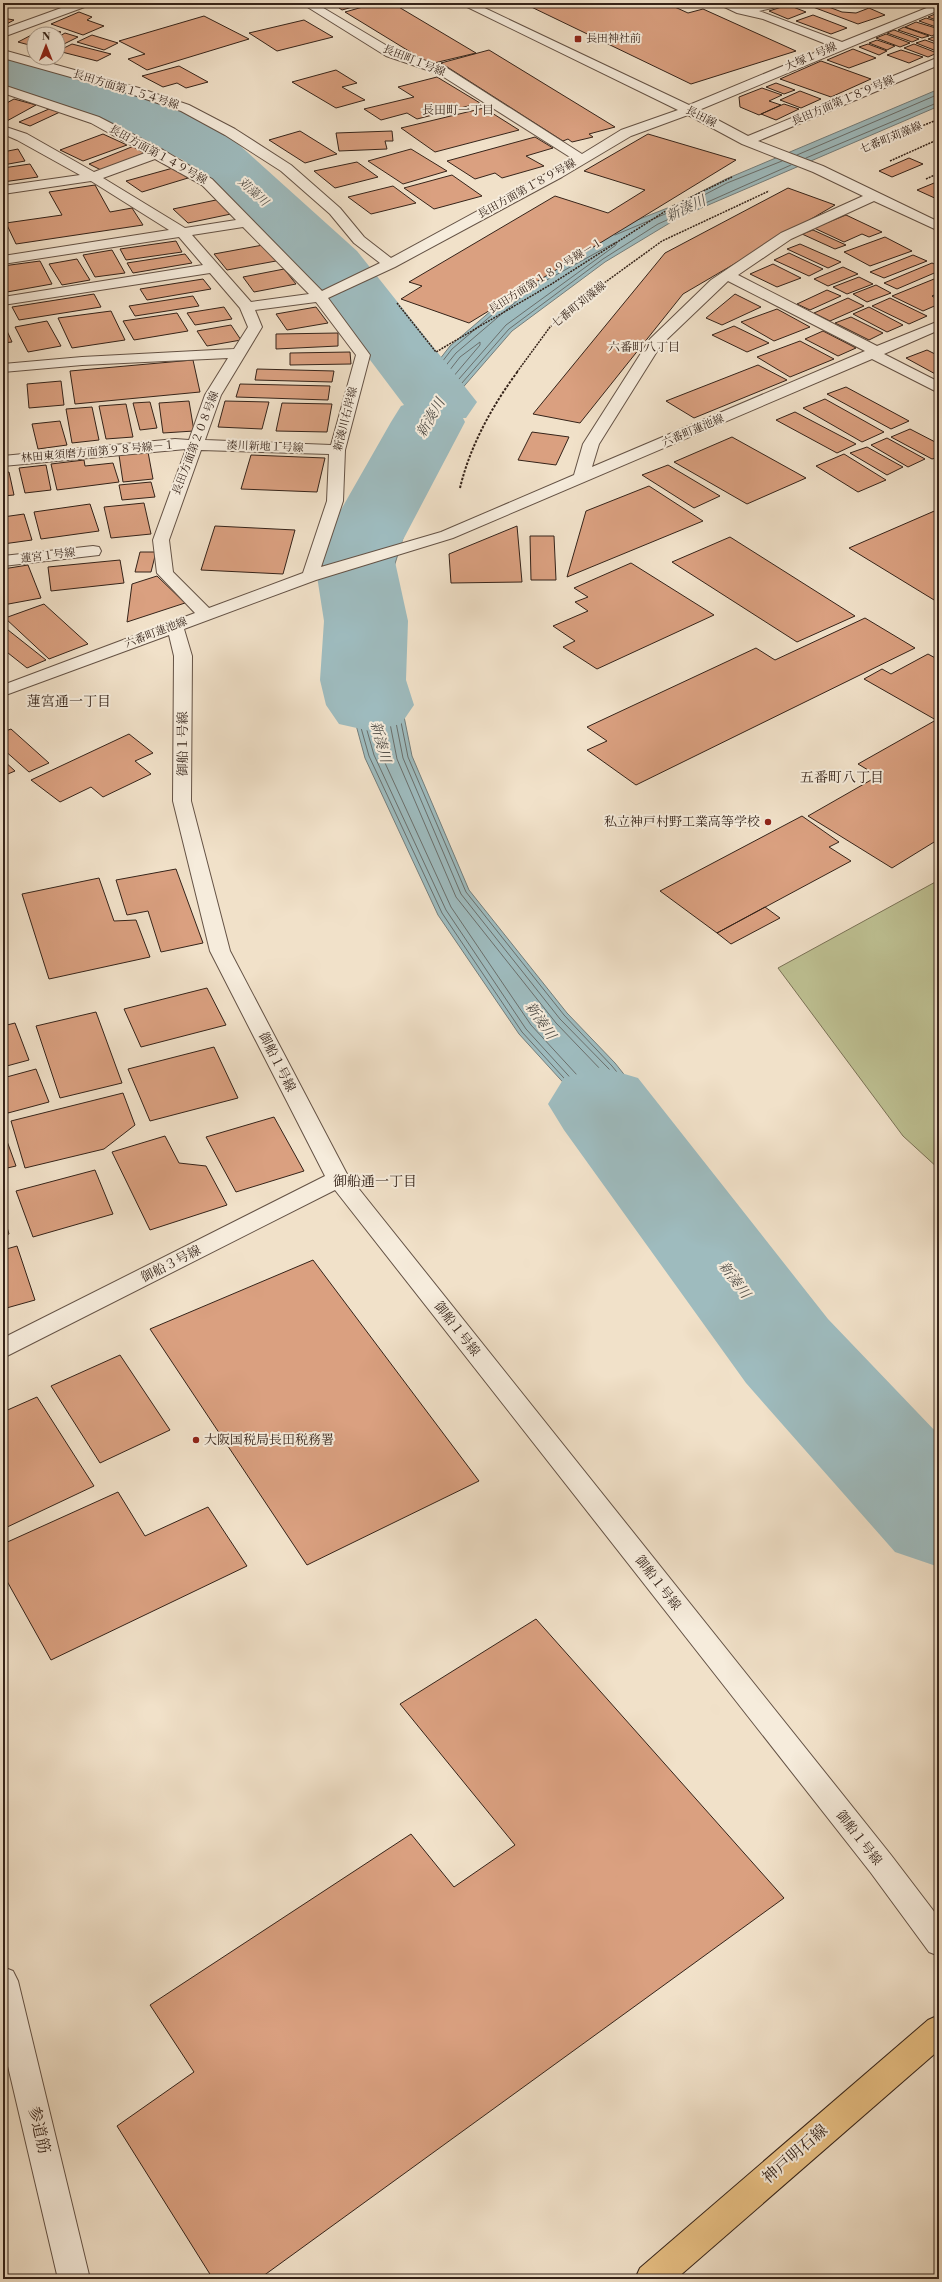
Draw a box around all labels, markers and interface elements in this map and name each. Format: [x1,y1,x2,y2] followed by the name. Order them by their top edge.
[26,26,66,66] north arrow
[42,30,51,44] text: N
[586,32,641,46] place label: 長田神社前
[573,34,583,44] marker: 長田神社前
[783,40,839,74] street label: 大塚１号線
[381,42,447,80] street label: 長田町１号線
[71,67,181,113] street label: 長田方面第１５４号線
[790,73,896,129] street label: 長田方面第１８９号線
[422,103,494,118] district label: 長田町一丁目
[683,103,719,131] street label: 長田線
[858,119,924,157] street label: 七番町苅藻線
[107,122,209,188] street label: 長田方面第１４９号線
[476,156,578,222] street label: 長田方面第１８９号線
[235,174,273,211] water label: 苅藻川
[663,191,711,226] water label: 新湊川
[486,235,606,317] street label: 長田方面第１８９号線－１
[549,279,609,331] street label: 七番町苅藻線
[608,340,680,355] district label: 六番町八丁目
[331,385,361,453] street label: 新湊川右岸線
[170,389,222,497] street label: 長田方面第２０８号線
[413,394,450,441] water label: 新湊川
[660,412,726,450] street label: 六番町蓮池線
[21,438,175,466] street label: 林田東須磨方面第９８号線－１
[226,439,304,455] street label: 湊川新地１号線
[20,546,76,566] street label: 蓮宮１号線
[123,615,189,651] street label: 六番町蓮池線
[27,693,111,711] district label: 蓮宮通一丁目
[175,711,191,777] street label: 御船１号線
[366,719,395,767] water label: 新湊川
[800,769,884,787] district label: 五番町八丁目
[604,814,760,830] place label: 私立神戸村野工業高等学校
[763,817,773,827] marker: 私立神戸村野工業高等学校
[521,999,561,1045] water label: 新湊川
[255,1029,299,1095] street label: 御船１号線
[333,1173,417,1191] district label: 御船通一丁目
[138,1242,204,1286] street label: 御船３号線
[714,1258,755,1304] water label: 新湊川
[431,1298,483,1360] street label: 御船１号線
[204,1432,334,1448] place label: 大阪国税局長田税務署
[191,1435,201,1445] marker: 大阪国税局長田税務署
[632,1552,684,1614] street label: 御船１号線
[833,1807,885,1869] street label: 御船１号線
[24,2104,54,2156] street label: 参道筋
[758,2120,832,2188] street label: 神戸明石線

